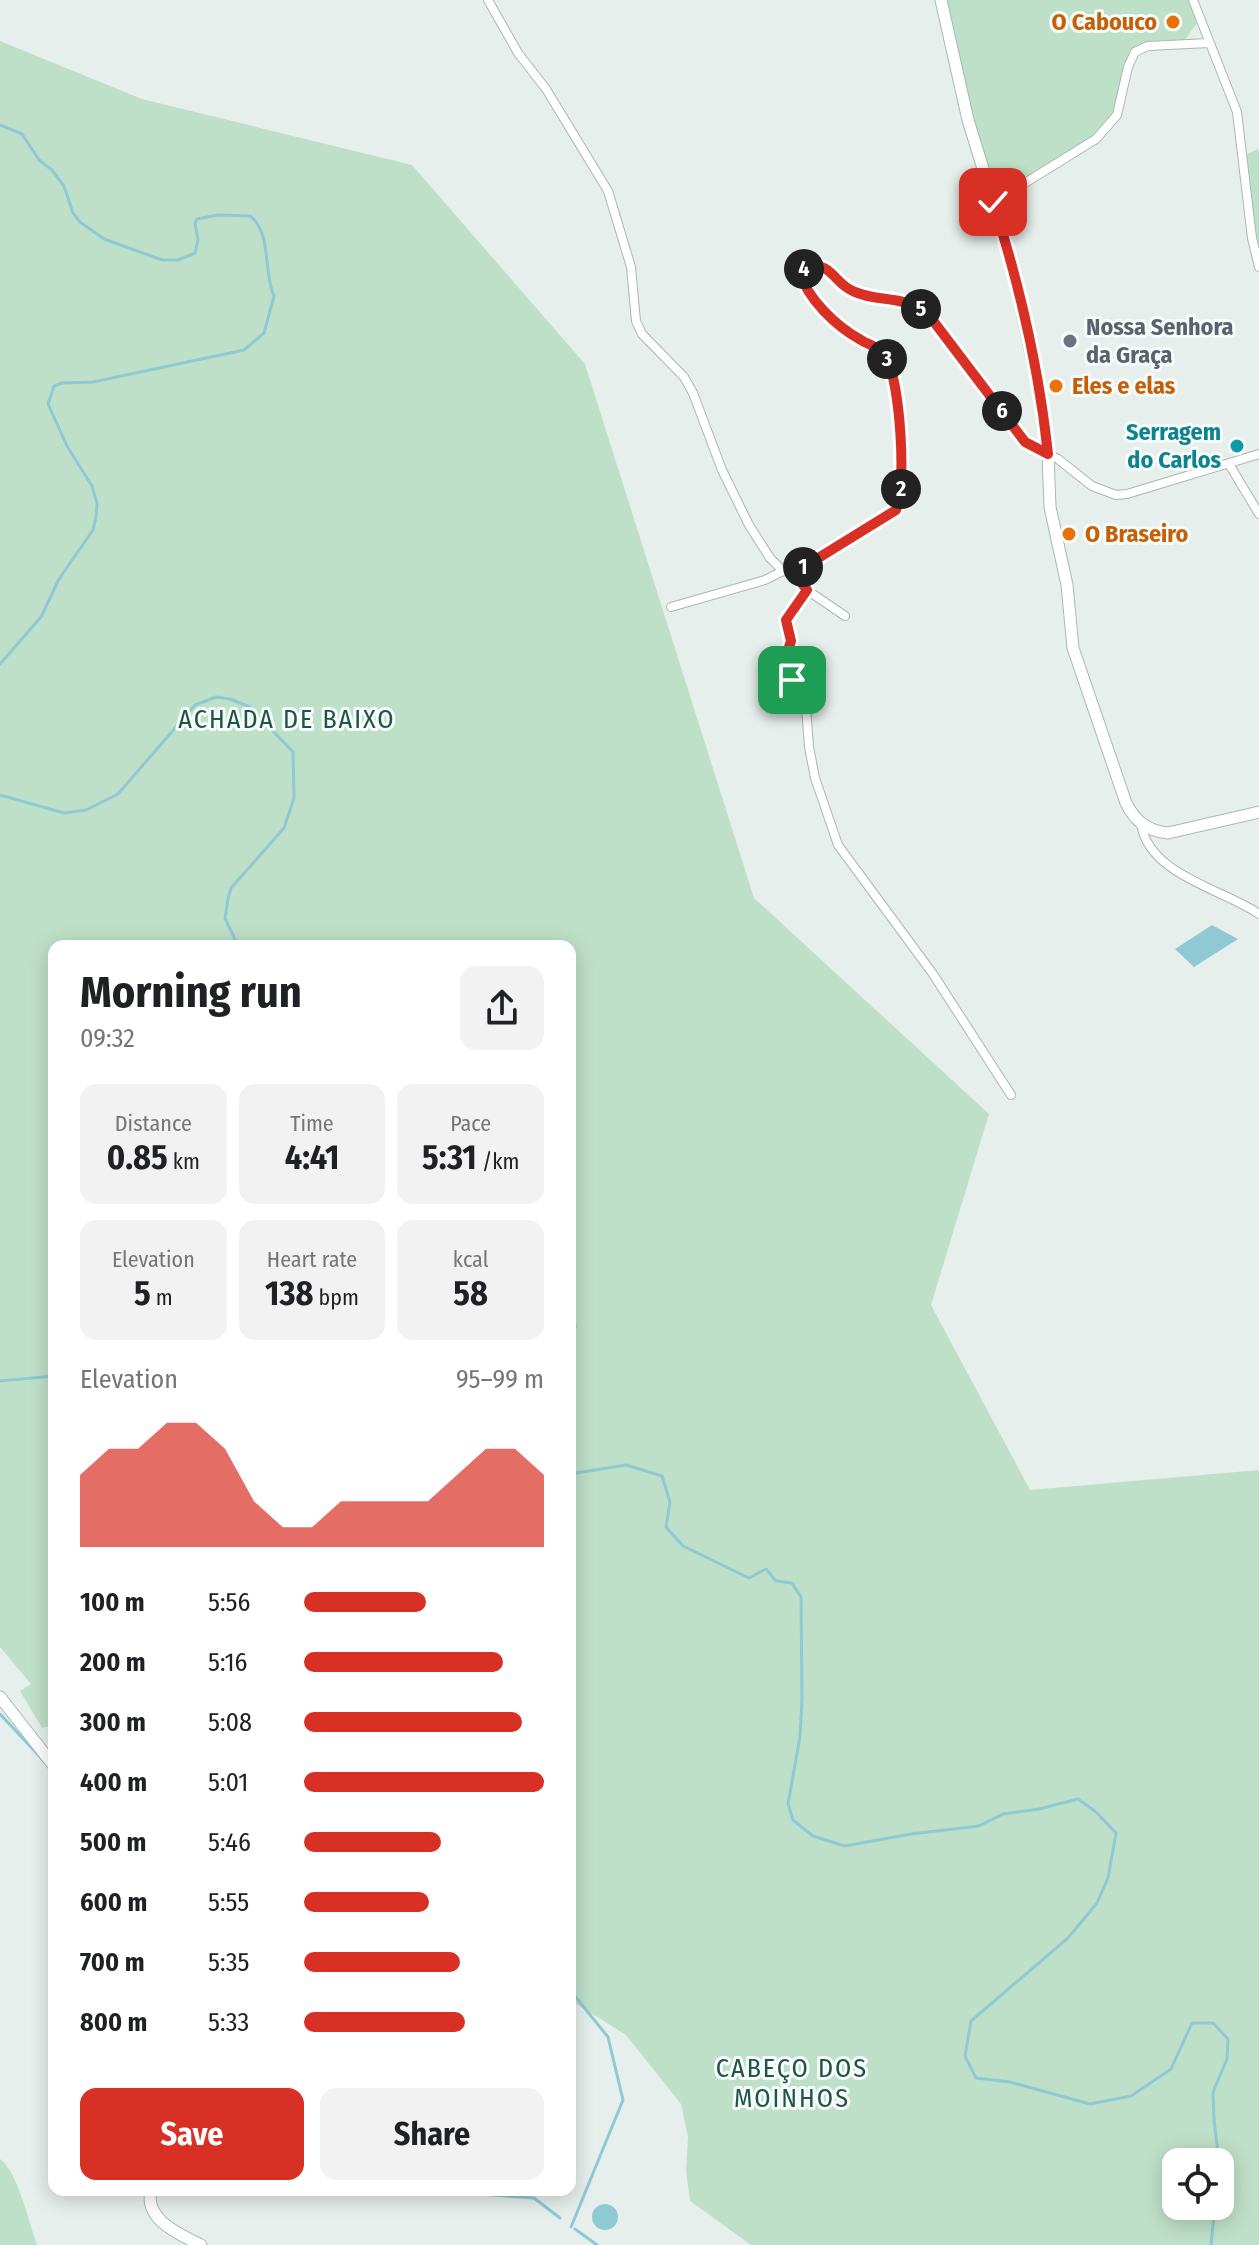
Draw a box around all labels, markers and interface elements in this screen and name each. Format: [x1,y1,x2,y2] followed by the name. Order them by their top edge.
[1052,8,1157,36] place label: O Cabouco
[1164,13,1182,31] marker: O Cabouco
[959,168,1027,236] pin
[971,180,1015,224] icon: check
[784,249,824,289] pin: 4
[798,255,810,282] text: 4
[901,289,941,329] pin: 5
[916,295,926,322] text: 5
[1086,313,1234,369] place label: Nossa Senhora da Graça
[1061,332,1079,350] marker: Nossa Senhora da Graça
[867,339,907,379] pin: 3
[882,345,892,372] text: 3
[1072,372,1176,400] place label: Eles e elas
[1047,377,1065,395] marker: Eles e elas
[982,391,1022,431] pin: 6
[996,397,1008,424] text: 6
[1126,418,1221,474] place label: Serragem do Carlos
[1228,437,1246,455] marker: Serragem do Carlos
[881,469,921,509] pin: 2
[896,475,906,502] text: 2
[1085,520,1188,548] place label: O Braseiro
[1060,525,1078,543] marker: O Braseiro
[783,547,823,587] pin: 1
[798,553,808,580] text: 1
[758,646,826,714] pin
[770,658,814,702] icon: arrive
[178,704,396,735] district label: ACHADA DE BAIXO
[80,966,302,1019] text: Morning run
[460,966,544,1050] button: share
[80,1023,135,1054] text: 09:32
[115,1110,192,1137] text: Distance
[290,1110,334,1137] text: Time
[450,1110,491,1137] text: Pace
[107,1137,168,1178] text: 0.85
[285,1137,339,1178] text: 4:41
[422,1137,477,1178] text: 5:31
[168,1148,200,1175] text: km
[477,1148,519,1175] text: /km
[112,1246,195,1273] text: Elevation
[267,1246,357,1273] text: Heart rate
[453,1246,488,1273] text: kcal
[134,1273,151,1314] text: 5
[265,1273,313,1314] text: 138
[453,1273,488,1314] text: 58
[151,1284,173,1311] text: m
[313,1284,359,1311] text: bpm
[80,1364,178,1395] text: Elevation
[456,1364,544,1395] text: 95–99 m
[80,1587,145,1618] text: 100 m
[208,1587,250,1618] text: 5:56
[80,1647,146,1678] text: 200 m
[208,1647,247,1678] text: 5:16
[80,1707,146,1738] text: 300 m
[208,1707,252,1738] text: 5:08
[80,1767,147,1798] text: 400 m
[208,1767,248,1798] text: 5:01
[80,1827,146,1858] text: 500 m
[208,1827,251,1858] text: 5:46
[80,1887,147,1918] text: 600 m
[208,1887,249,1918] text: 5:55
[80,1947,144,1978] text: 700 m
[208,1947,249,1978] text: 5:35
[80,2007,147,2038] text: 800 m
[208,2007,249,2038] text: 5:33
[716,2053,868,2114] district label: CABEÇO DOS MOINHOS
[80,2088,304,2180] button: Save
[320,2088,544,2180] button: Share
[1162,2148,1234,2220] map controls
[1162,2148,1234,2220] button: locate

